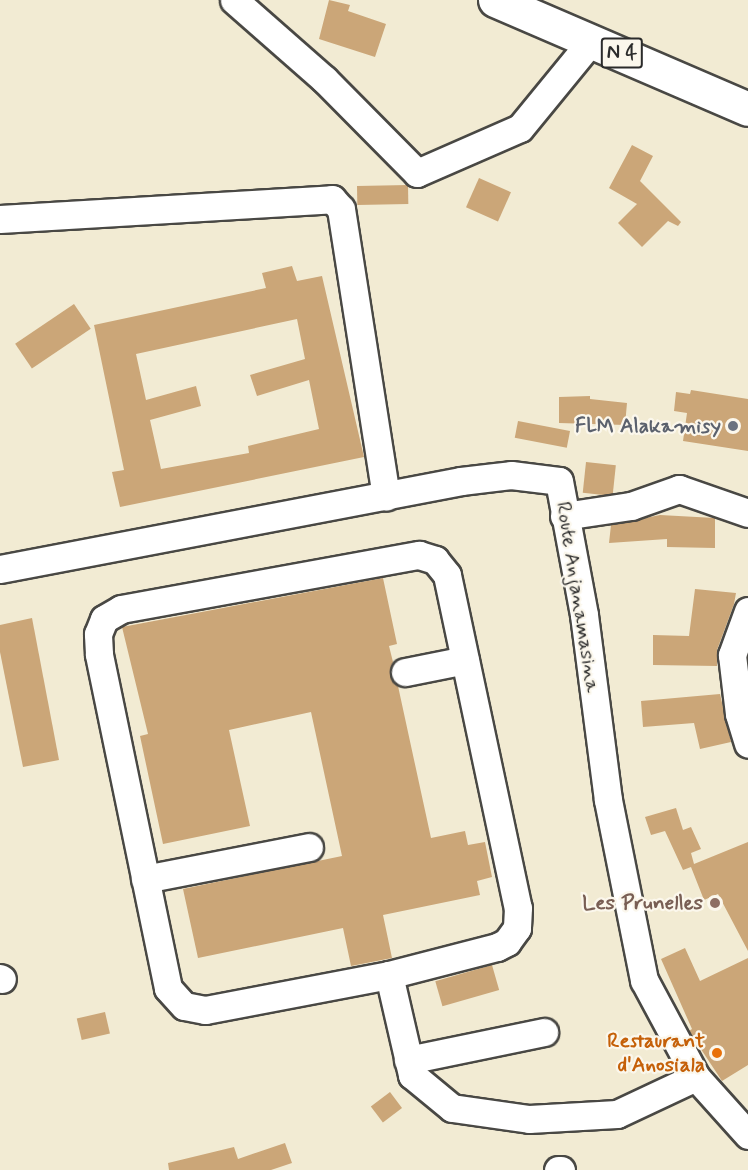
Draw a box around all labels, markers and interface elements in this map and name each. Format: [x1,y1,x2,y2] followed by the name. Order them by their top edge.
[600,36,644,70] road number: N 4
[575,413,721,439] place label: FLM Alakamisy
[726,419,740,433] marker: FLM Alakamisy
[550,500,606,694] street label: Route Anjanamasina
[579,890,703,916] place label: Les Prunelles
[708,896,722,910] marker: Les Prunelles
[607,1028,705,1078] place label: Restaurant d'Anosiala
[710,1046,724,1060] marker: Restaurant d'Anosiala

